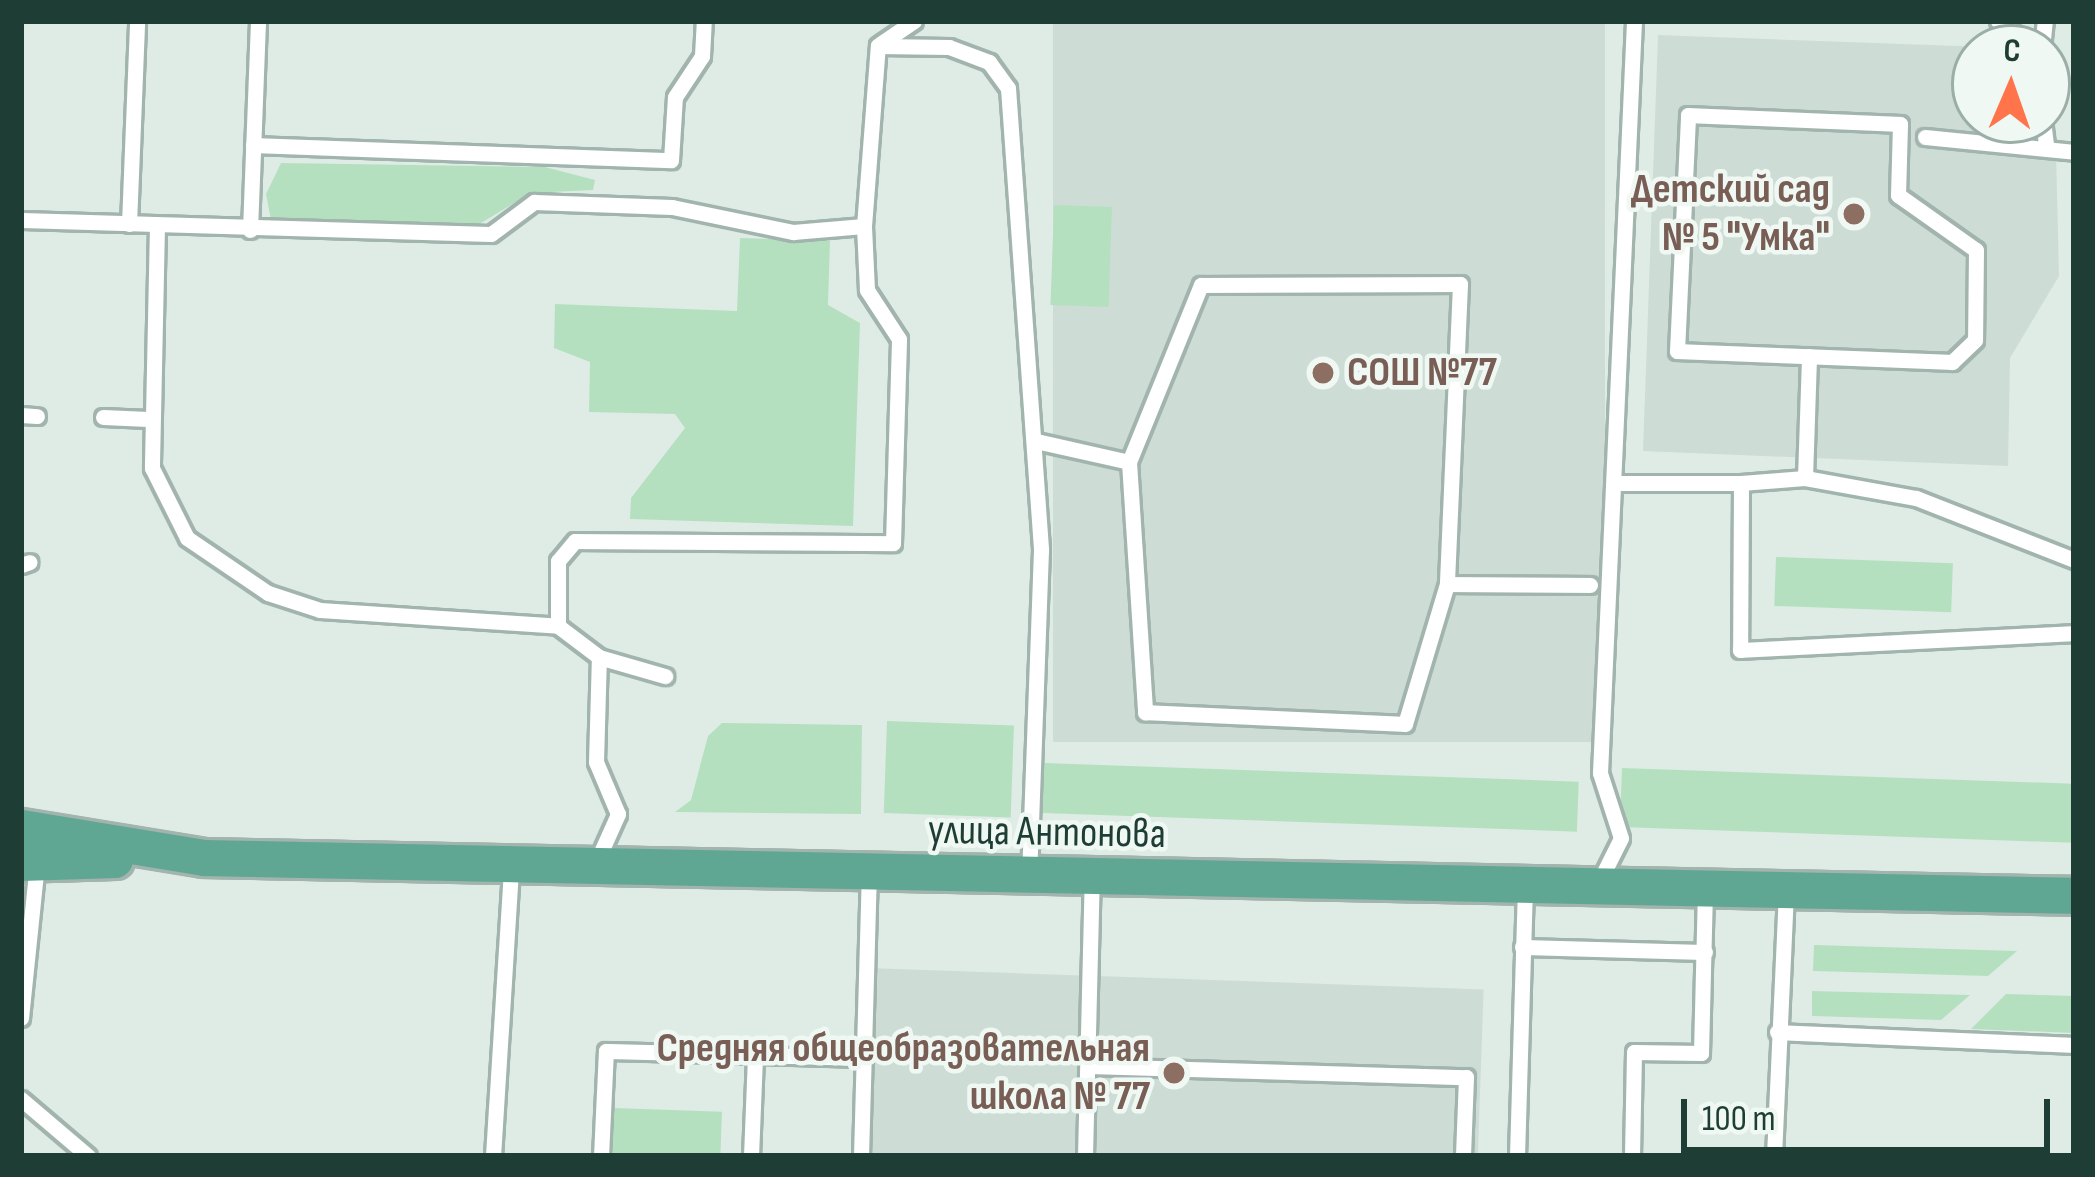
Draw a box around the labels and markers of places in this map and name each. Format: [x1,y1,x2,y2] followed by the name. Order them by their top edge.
[1631,165,1830,264] place label: Детский сад № 5 "Умка"
[1841,201,1867,227] marker: Детский сад № 5 "Умка"
[1347,348,1497,398] place label: СОШ №77
[1310,360,1336,386] marker: СОШ №77
[656,1024,1150,1122] place label: Средняя общеобразовательная школа № 77
[1161,1060,1187,1086] marker: Средняя общеобразовательная школа № 77

